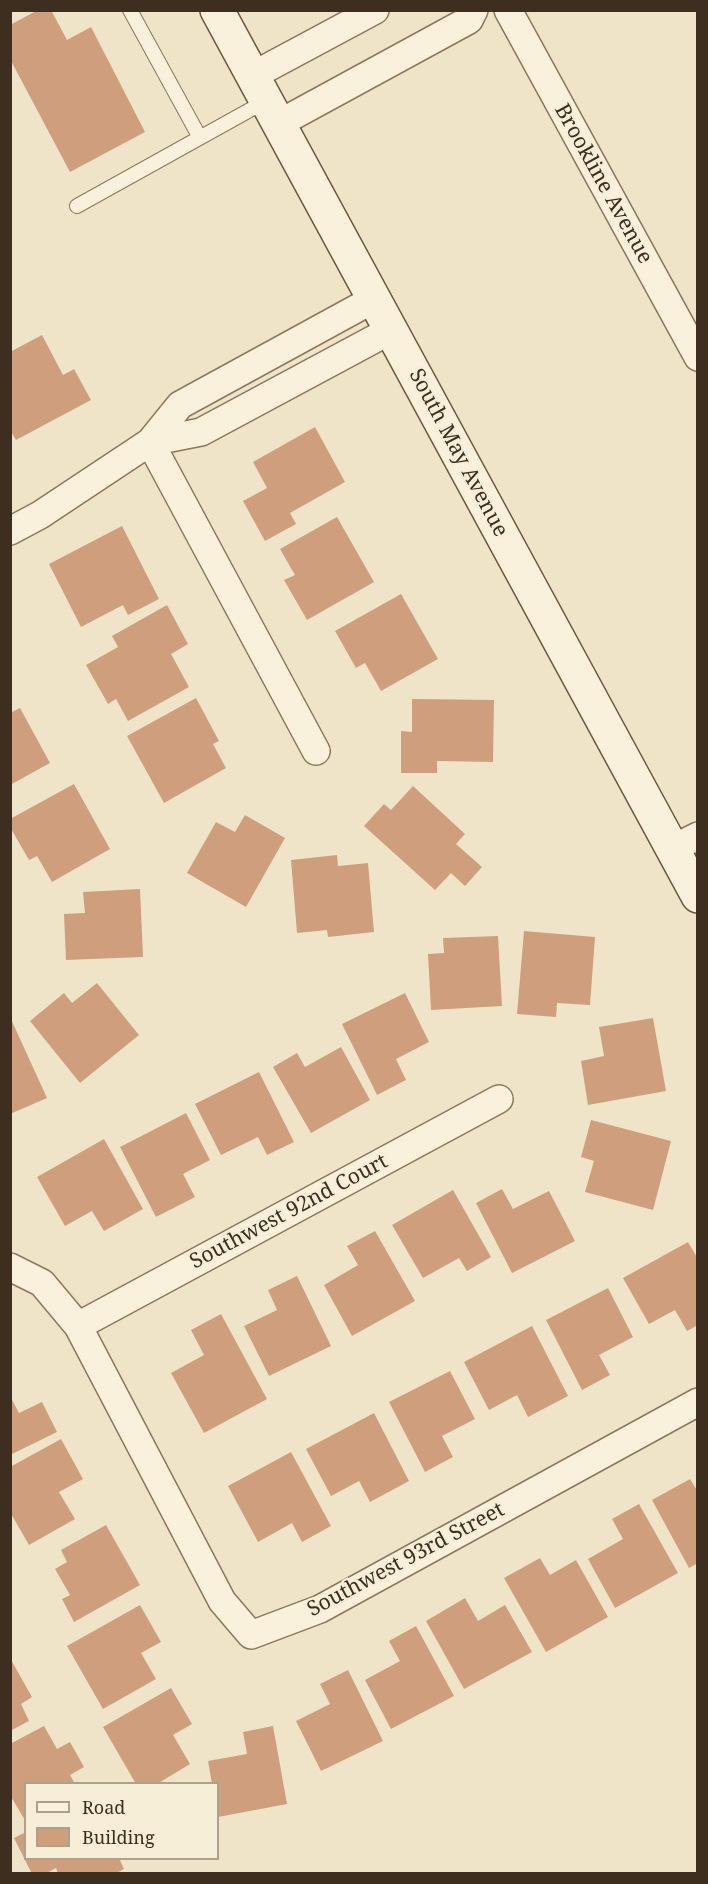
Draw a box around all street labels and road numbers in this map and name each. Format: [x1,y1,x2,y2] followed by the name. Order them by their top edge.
[549,100,657,268] street label: Brookline Avenue
[403,365,513,541] street label: South May Avenue
[186,1149,392,1275] street label: Southwest 92nd Court
[303,1497,509,1623] street label: Southwest 93rd Street

